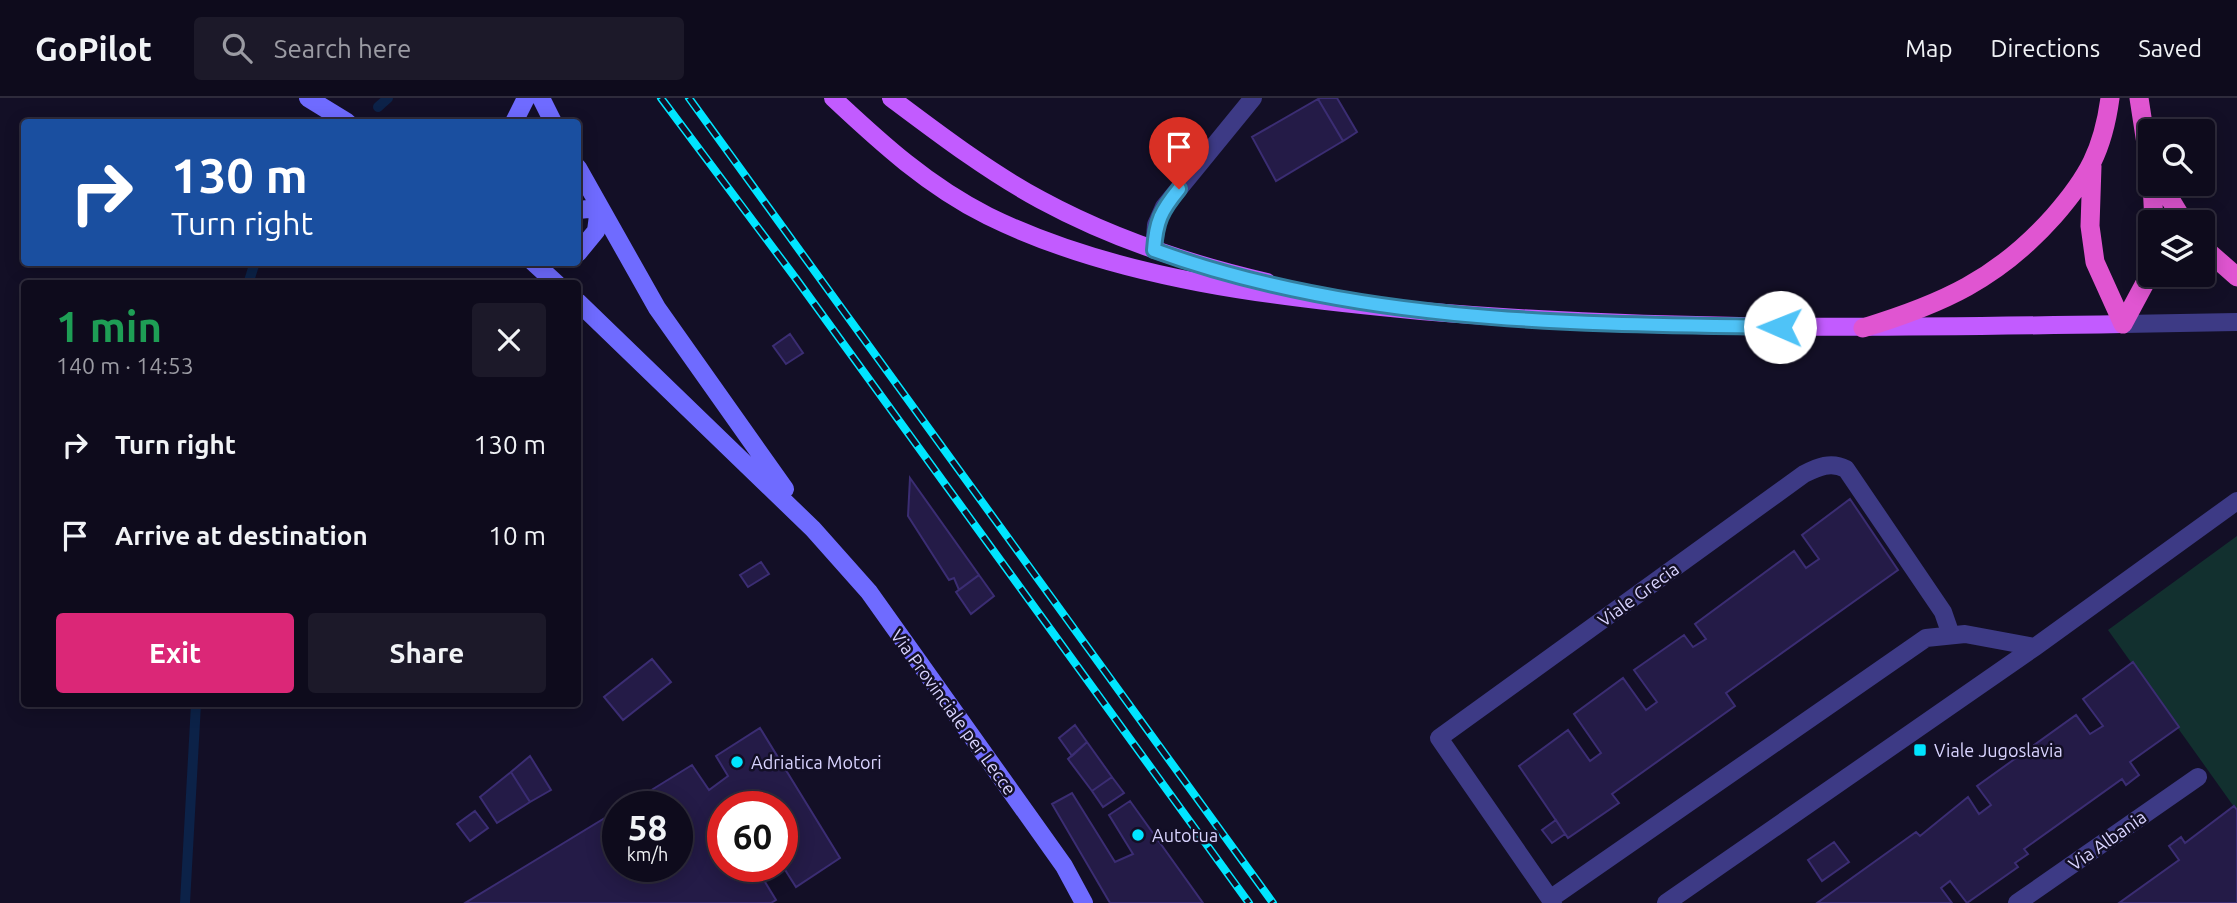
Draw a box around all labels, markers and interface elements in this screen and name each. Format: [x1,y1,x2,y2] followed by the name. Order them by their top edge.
[194,17,684,80] search box
[218,29,256,67] icon: search
[35,30,152,67] text: GoPilot
[274,34,411,63] text: Search here
[1905,35,1952,62] text: Map
[1990,35,2100,62] text: Directions
[2138,35,2202,62] text: Saved
[1149,117,1209,189] pin
[2138,119,2215,287] map controls
[2138,119,2215,196] button: search
[1160,128,1198,166] icon: arrive
[56,147,147,238] icon: right
[171,147,308,202] text: 130 m
[171,205,313,241] text: Turn right
[2138,210,2215,287] button: layers
[1743,290,1817,364] position arrow
[56,303,162,350] text: 1 min
[472,303,546,377] button: close
[56,353,194,378] text: 140 m · 14:53
[56,426,94,464] icon: right
[115,430,236,459] text: Turn right
[474,430,546,459] text: 130 m
[56,517,94,555] icon: arrive
[115,521,368,550] text: Arrive at destination
[488,521,546,550] text: 10 m
[1594,558,1682,630] street label: Viale Grecia
[56,613,294,693] button: Exit
[308,613,546,693] button: Share
[887,626,1021,798] street label: Via Provinciale per Lecce
[1934,740,2063,760] place label: Viale Jugoslavia
[1912,742,1928,758] marker: Viale Jugoslavia
[751,752,882,772] place label: Adriatica Motori
[729,754,745,770] marker: Adriatica Motori
[707,791,798,882] speed limit sign: 60
[2064,806,2150,874] street label: Via Albania
[628,807,667,847] text: 58
[1152,825,1218,845] place label: Autotua
[1130,827,1146,843] marker: Autotua
[627,844,668,864] text: km/h

